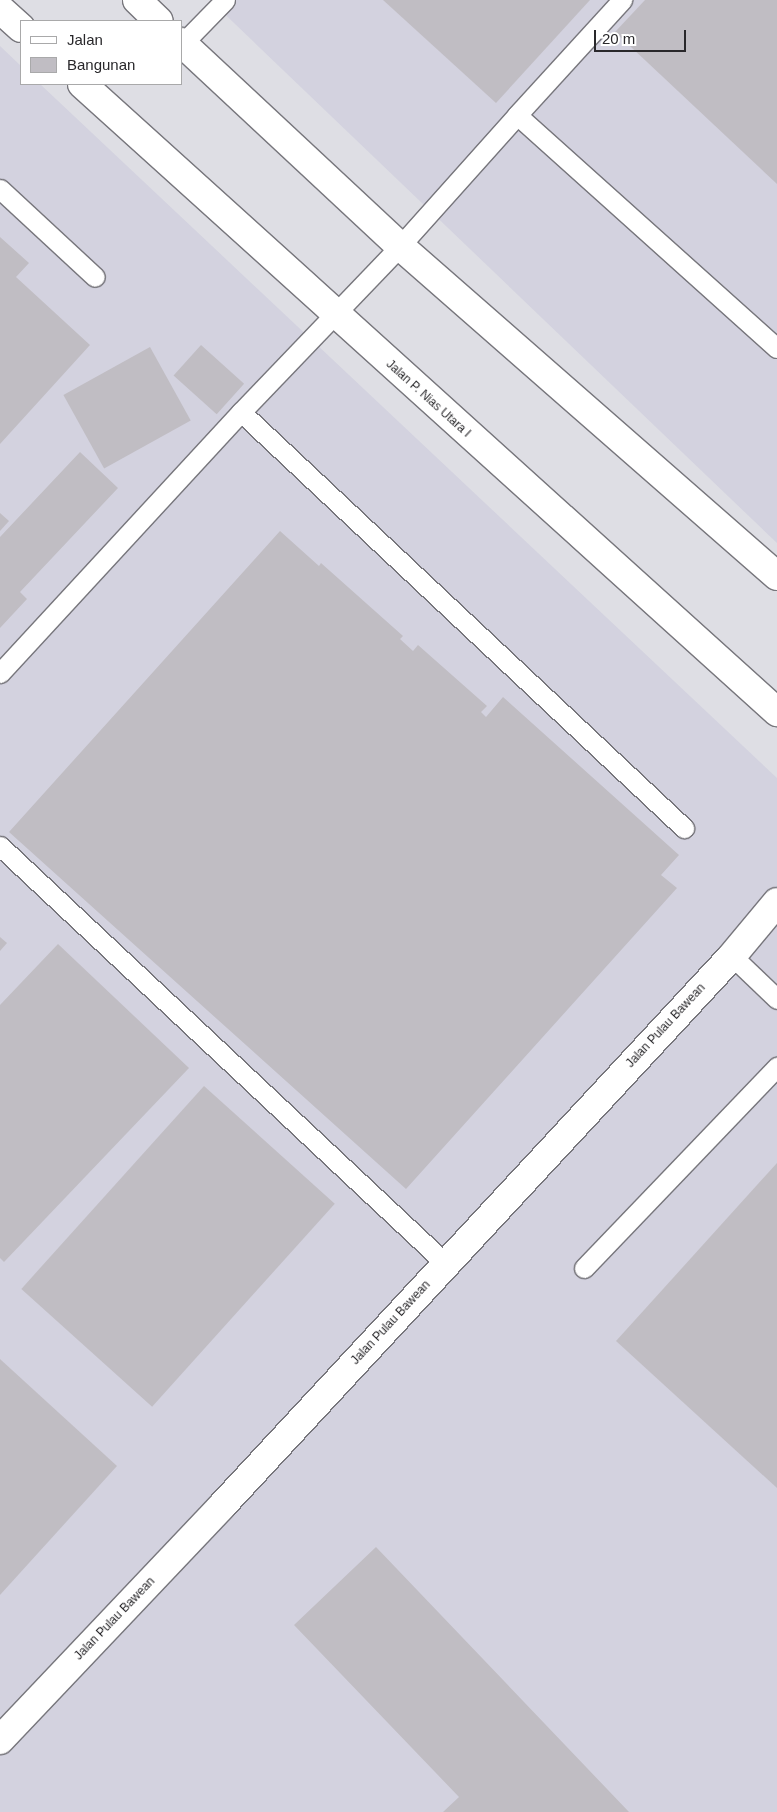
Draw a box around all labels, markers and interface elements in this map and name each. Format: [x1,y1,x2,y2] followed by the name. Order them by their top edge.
[20,20,182,85] legend
[597,20,690,52] scale bar
[602,30,635,47] text: 20 m
[67,31,103,48] text: Jalan
[67,56,135,73] text: Bangunan
[383,357,473,441] street label: Jalan P. Nias Utara I
[623,981,709,1071] street label: Jalan Pulau Bawean
[348,1278,434,1368] street label: Jalan Pulau Bawean
[72,1575,158,1663] street label: Jalan Pulau Bawean

